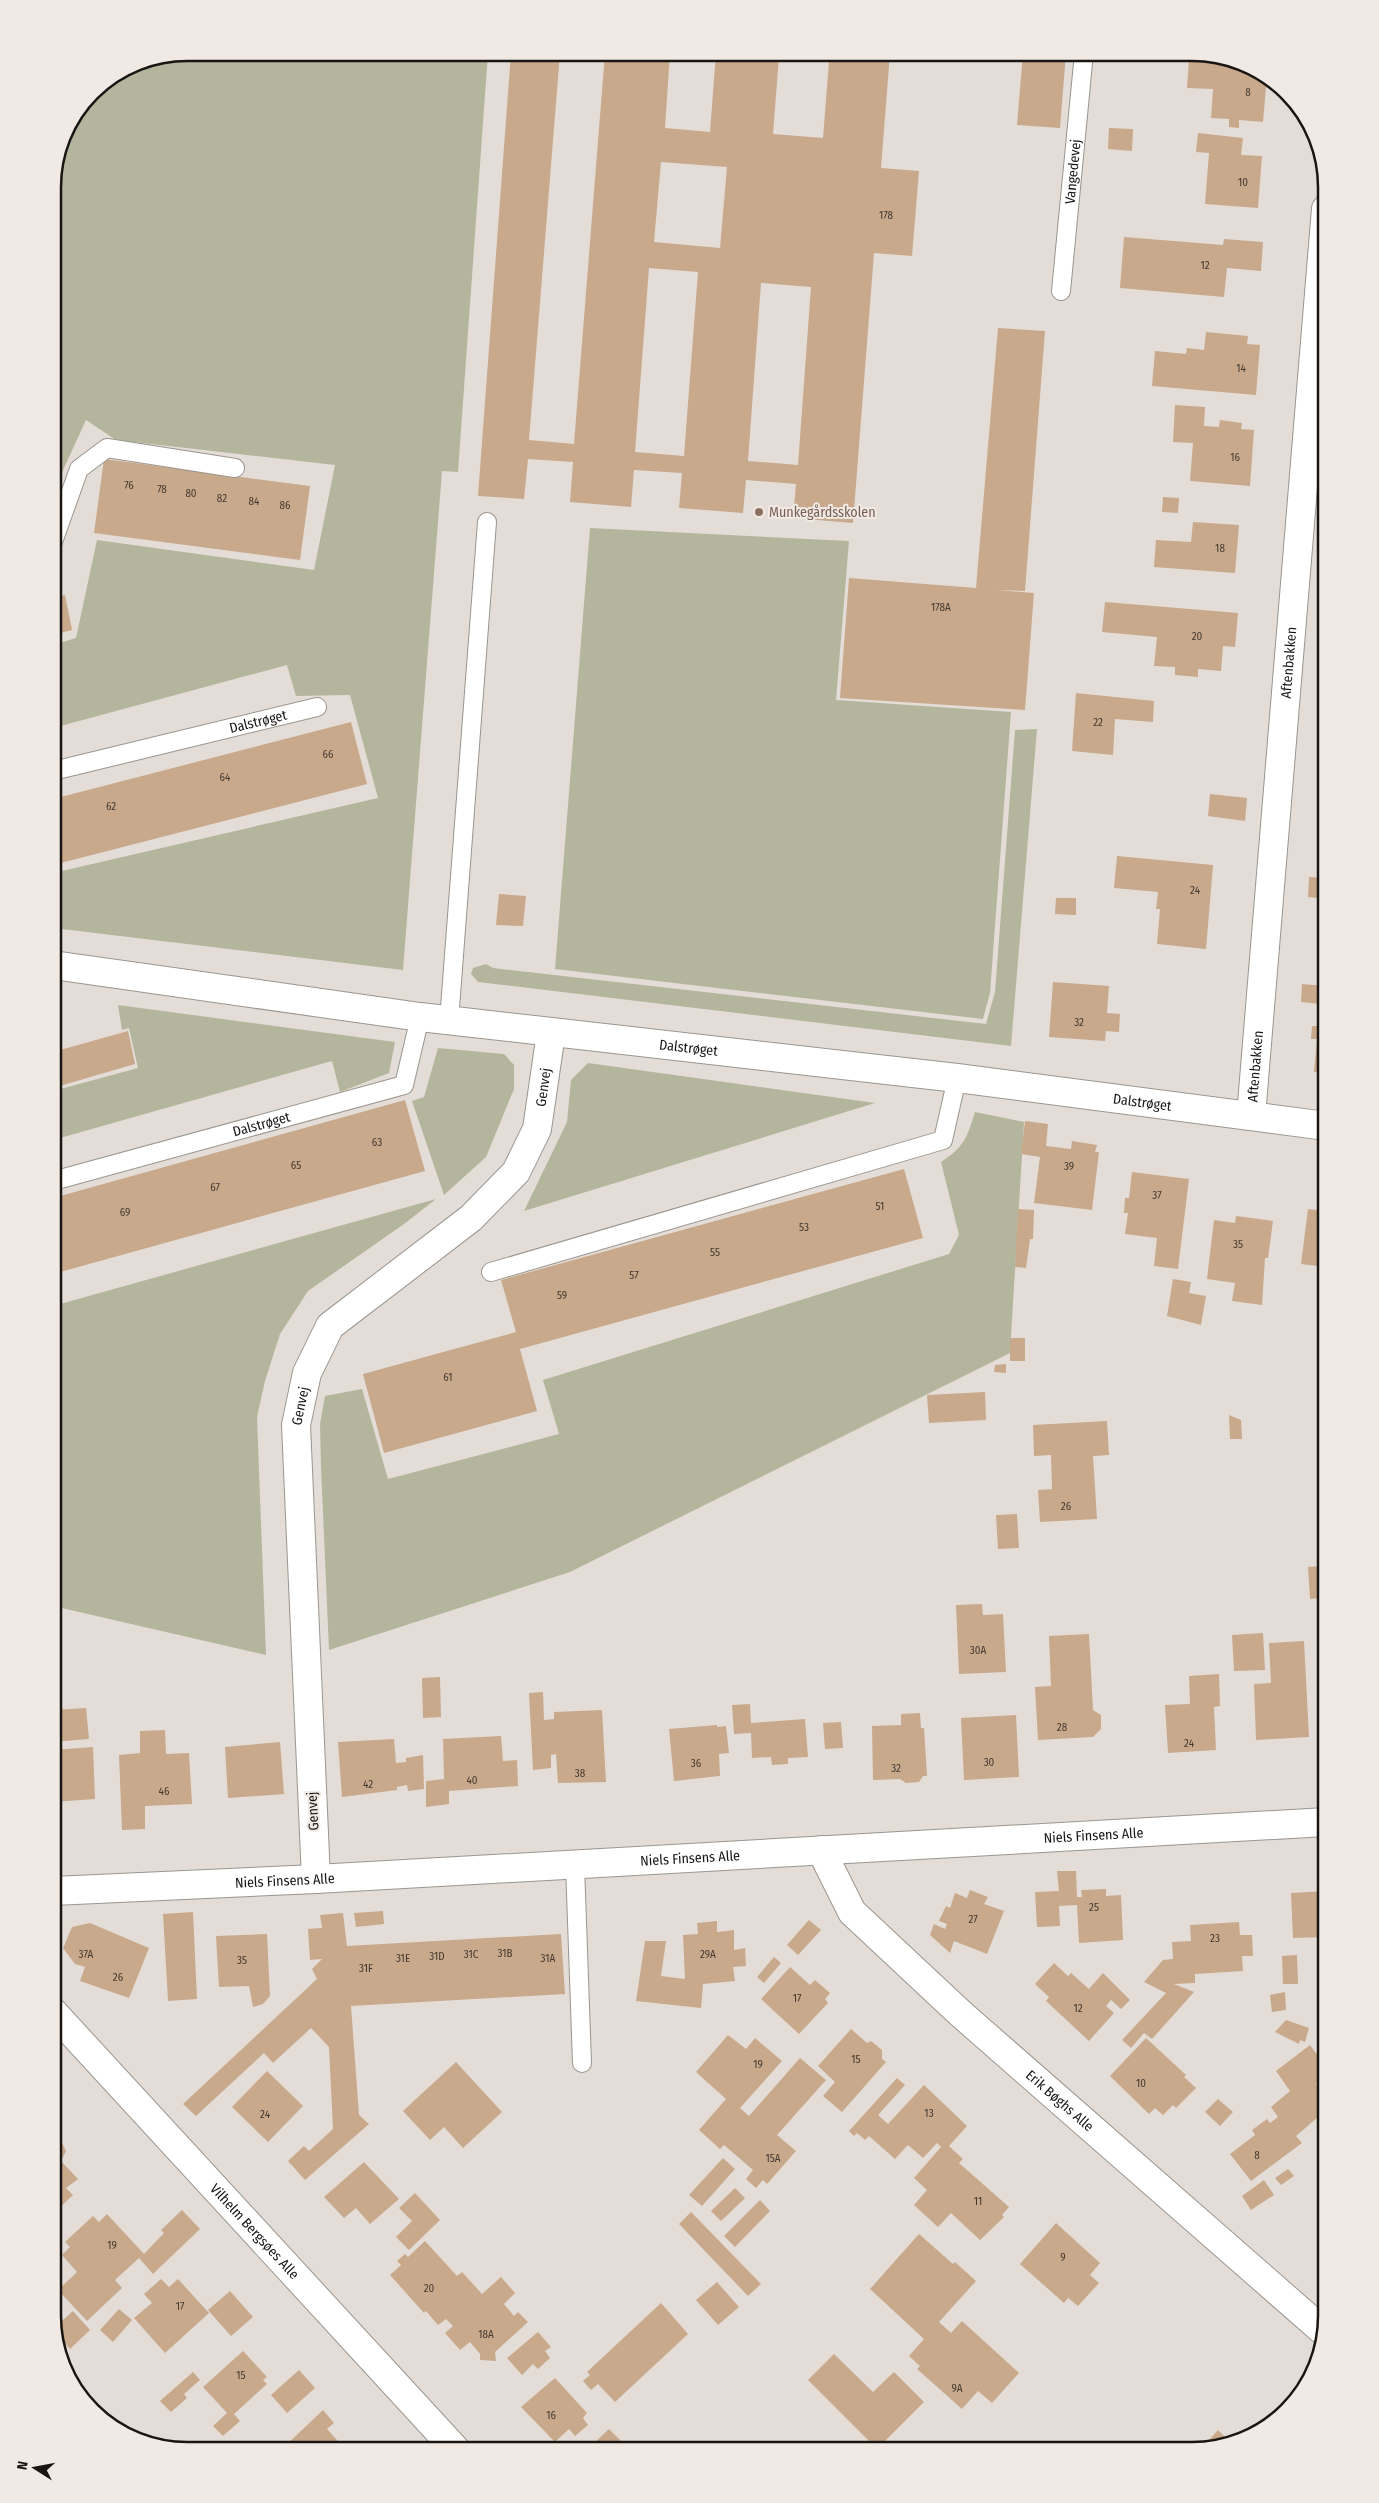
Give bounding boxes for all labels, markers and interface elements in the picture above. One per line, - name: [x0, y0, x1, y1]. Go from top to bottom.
- house number: 8: [1245, 86, 1251, 99]
- street label: Vangedevej: [1061, 138, 1084, 205]
- house number: 10: [1238, 176, 1248, 189]
- house number: 178: [879, 209, 894, 222]
- house number: 12: [1200, 259, 1210, 272]
- house number: 14: [1236, 362, 1246, 375]
- house number: 16: [1230, 451, 1240, 464]
- house number: 76: [124, 479, 134, 492]
- house number: 78: [157, 483, 167, 496]
- house number: 80: [185, 487, 197, 500]
- house number: 82: [217, 492, 227, 505]
- house number: 84: [249, 495, 260, 508]
- house number: 86: [280, 499, 291, 512]
- place label: Munkegårdsskolen: [769, 504, 876, 521]
- marker: Munkegårdsskolen: [753, 506, 765, 518]
- house number: 18: [1215, 542, 1225, 555]
- house number: 178A: [931, 601, 951, 614]
- street label: Aftenbakken: [1277, 626, 1300, 699]
- house number: 20: [1192, 630, 1203, 643]
- street label: Dalstrøget: [228, 706, 289, 736]
- house number: 22: [1093, 716, 1103, 729]
- house number: 66: [323, 748, 334, 761]
- house number: 64: [220, 771, 231, 784]
- house number: 62: [106, 800, 116, 813]
- house number: 24: [1190, 884, 1201, 897]
- house number: 32: [1074, 1016, 1084, 1029]
- street label: Aftenbakken: [1244, 1030, 1267, 1103]
- street label: Dalstrøget: [658, 1036, 719, 1059]
- street label: Genvej: [532, 1067, 554, 1108]
- street label: Dalstrøget: [1112, 1090, 1173, 1114]
- street label: Dalstrøget: [231, 1108, 292, 1140]
- house number: 63: [372, 1136, 382, 1149]
- house number: 65: [291, 1159, 301, 1172]
- house number: 39: [1064, 1160, 1074, 1173]
- house number: 67: [210, 1181, 220, 1194]
- house number: 37: [1152, 1189, 1162, 1202]
- house number: 51: [876, 1200, 884, 1213]
- house number: 69: [120, 1206, 130, 1219]
- house number: 53: [799, 1221, 809, 1234]
- house number: 35: [1233, 1238, 1243, 1251]
- house number: 55: [710, 1246, 720, 1259]
- house number: 57: [629, 1269, 639, 1282]
- house number: 59: [557, 1289, 567, 1302]
- house number: 61: [443, 1371, 453, 1384]
- street label: Genvej: [288, 1385, 312, 1427]
- house number: 26: [1061, 1500, 1072, 1513]
- house number: 30A: [970, 1644, 986, 1657]
- house number: 28: [1057, 1721, 1068, 1734]
- house number: 24: [1184, 1737, 1195, 1750]
- house number: 30: [984, 1756, 995, 1769]
- house number: 36: [691, 1757, 702, 1770]
- house number: 32: [891, 1762, 901, 1775]
- house number: 38: [575, 1767, 586, 1780]
- house number: 40: [466, 1774, 478, 1787]
- house number: 42: [363, 1778, 373, 1791]
- house number: 46: [159, 1785, 170, 1798]
- street label: Genvej: [303, 1791, 323, 1831]
- street label: Niels Finsens Alle: [1043, 1824, 1144, 1846]
- street label: Niels Finsens Alle: [640, 1847, 740, 1869]
- street label: Niels Finsens Alle: [235, 1869, 335, 1891]
- house number: 25: [1089, 1901, 1099, 1914]
- house number: 27: [968, 1913, 978, 1926]
- house number: 23: [1210, 1932, 1220, 1945]
- house number: 31B: [497, 1947, 513, 1960]
- house number: 37A: [79, 1948, 94, 1961]
- house number: 31C: [464, 1948, 479, 1961]
- house number: 29A: [700, 1948, 716, 1961]
- house number: 31D: [429, 1950, 445, 1963]
- house number: 31E: [396, 1952, 410, 1965]
- house number: 31A: [541, 1952, 556, 1965]
- house number: 35: [237, 1954, 247, 1967]
- house number: 31F: [359, 1962, 373, 1975]
- house number: 26: [113, 1971, 124, 1984]
- house number: 17: [793, 1992, 802, 2005]
- house number: 12: [1073, 2002, 1083, 2015]
- house number: 15: [851, 2053, 861, 2066]
- house number: 19: [753, 2058, 763, 2071]
- street label: Erik Bøghs Alle: [1022, 2066, 1097, 2135]
- house number: 10: [1136, 2077, 1146, 2090]
- house number: 13: [924, 2107, 934, 2120]
- house number: 24: [260, 2108, 271, 2121]
- house number: 8: [1254, 2149, 1260, 2162]
- house number: 15A: [765, 2152, 781, 2165]
- street label: Vilhelm Bergsøes Alle: [207, 2180, 303, 2283]
- house number: 11: [974, 2195, 982, 2208]
- house number: 19: [107, 2239, 117, 2252]
- house number: 9: [1060, 2251, 1066, 2264]
- house number: 20: [424, 2282, 435, 2295]
- house number: 17: [176, 2300, 185, 2313]
- house number: 18A: [478, 2328, 494, 2341]
- house number: 15: [236, 2369, 246, 2382]
- house number: 9A: [951, 2382, 963, 2395]
- house number: 16: [546, 2409, 556, 2422]
- north arrow: [10, 2443, 60, 2493]
- text: N: [14, 2460, 32, 2471]

